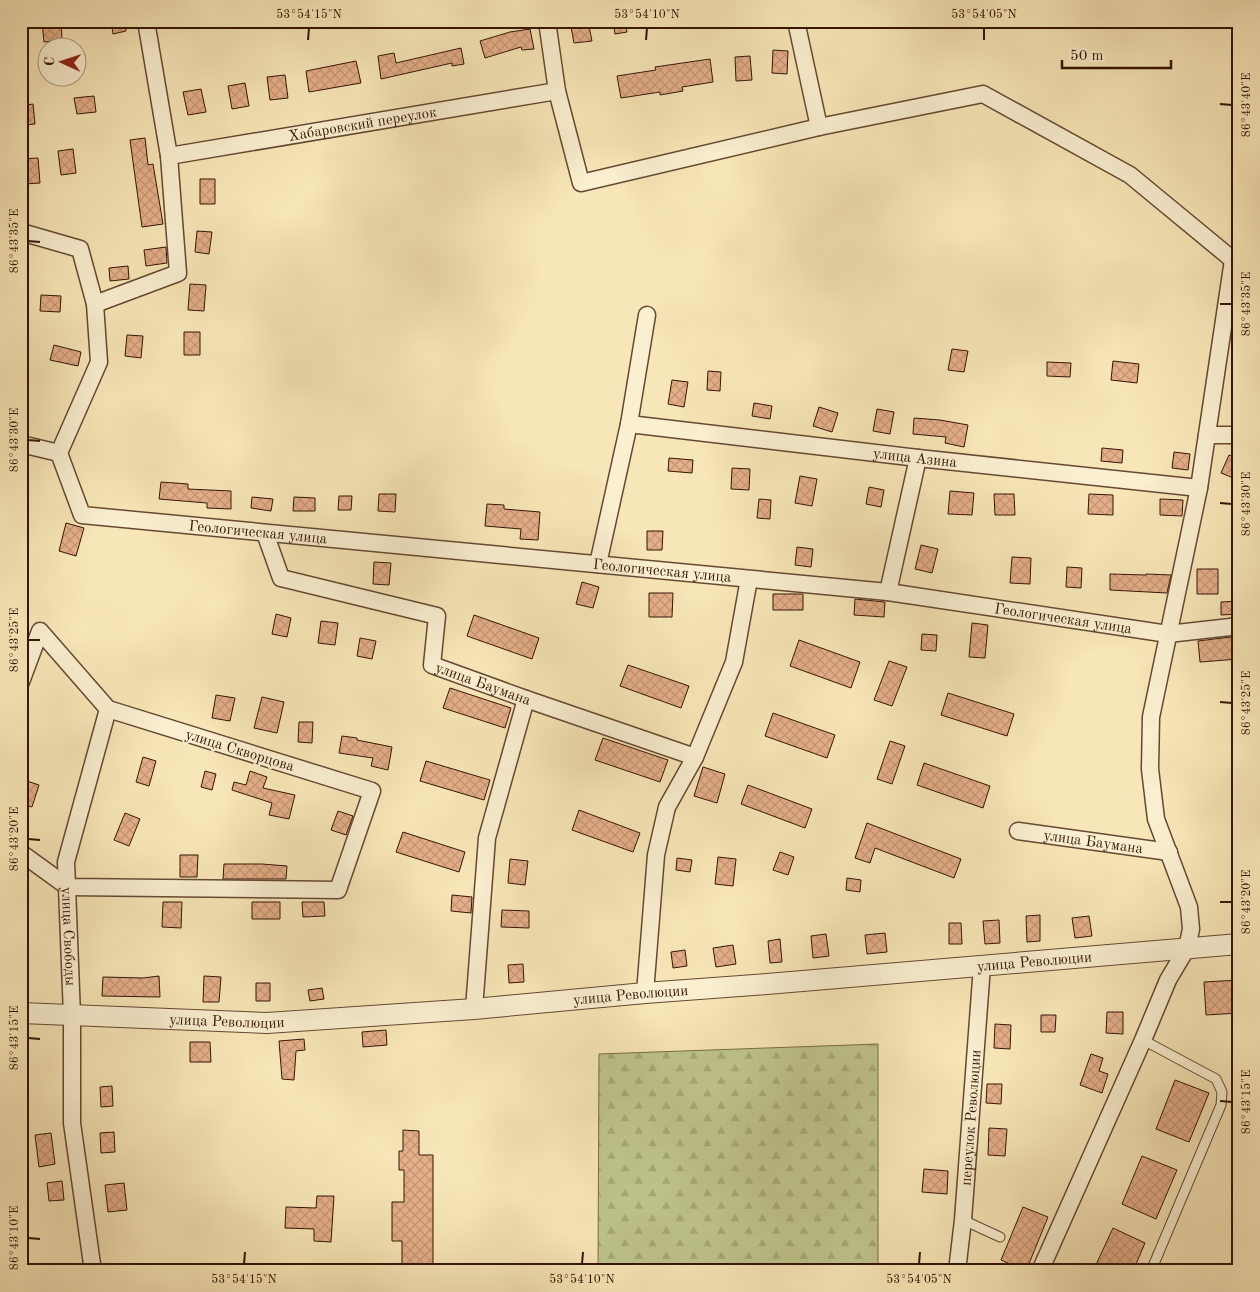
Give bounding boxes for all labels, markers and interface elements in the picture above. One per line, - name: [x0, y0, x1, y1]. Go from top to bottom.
- text: 53°54'15"N: [276, 8, 342, 21]
- text: 53°54'10"N: [614, 8, 680, 21]
- text: 53°54'05"N: [951, 8, 1017, 21]
- north arrow: [38, 38, 88, 88]
- scale bar: [1062, 38, 1171, 70]
- text: 50 m: [1070, 49, 1104, 64]
- text: С: [43, 56, 57, 66]
- text: 86°43'40"E: [1241, 73, 1253, 137]
- street label: Хабаровский переулок: [287, 105, 438, 145]
- text: 86°43'35"E: [8, 209, 21, 273]
- text: 86°43'35"E: [1240, 272, 1253, 336]
- text: 86°43'30"E: [9, 408, 21, 472]
- street label: улица Азина: [872, 447, 958, 471]
- text: 86°43'30"E: [1241, 472, 1253, 536]
- street label: Геологическая улица: [188, 519, 328, 547]
- street label: Геологическая улица: [592, 558, 733, 586]
- street label: Геологическая улица: [993, 602, 1133, 638]
- text: 86°43'25"E: [8, 608, 21, 672]
- street label: улица Баумана: [433, 661, 533, 709]
- text: 86°43'25"E: [1240, 671, 1253, 735]
- street label: улица Скворцова: [183, 728, 296, 775]
- text: 86°43'20"E: [9, 807, 21, 871]
- street label: улица Баумана: [1042, 829, 1144, 857]
- text: 86°43'20"E: [1241, 870, 1253, 934]
- street label: улица Свободы: [58, 887, 77, 986]
- street label: улица Революции: [976, 950, 1093, 975]
- street label: улица Революции: [573, 984, 689, 1009]
- text: 86°43'15"E: [8, 1006, 21, 1070]
- street label: улица Революции: [169, 1013, 285, 1032]
- street label: переулок Революции: [960, 1049, 985, 1186]
- text: 86°43'15"E: [1240, 1070, 1253, 1134]
- text: 86°43'10"E: [9, 1206, 21, 1270]
- text: 53°54'15"N: [211, 1273, 277, 1286]
- text: 53°54'10"N: [549, 1273, 615, 1286]
- text: 53°54'05"N: [886, 1273, 952, 1286]

